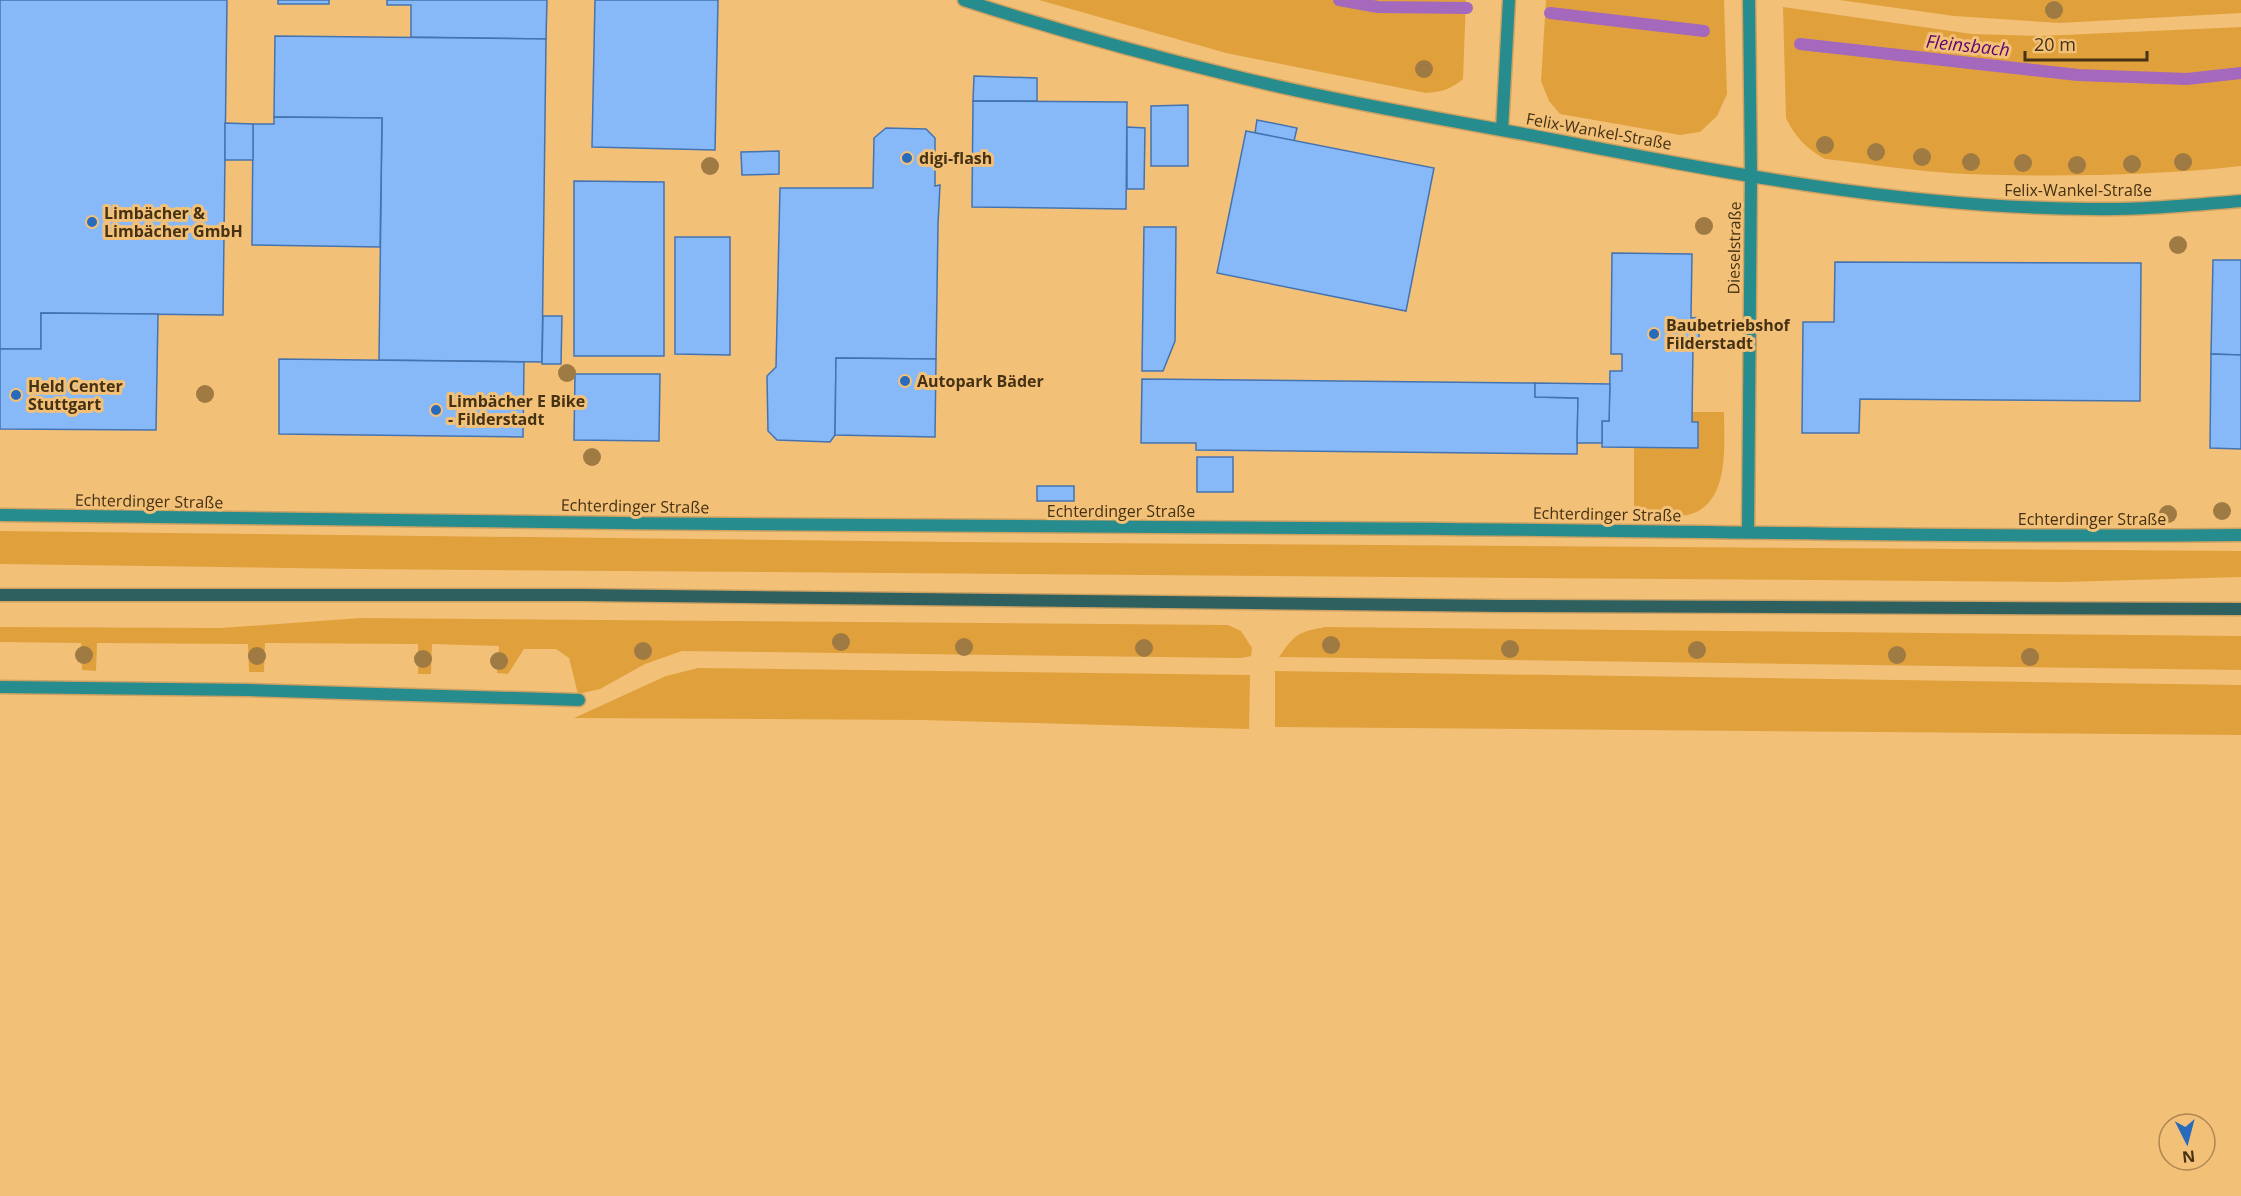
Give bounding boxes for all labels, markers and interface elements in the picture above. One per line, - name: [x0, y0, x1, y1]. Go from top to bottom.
- scale bar: [2025, 24, 2146, 62]
- water label: Fleinsbach: [1925, 29, 2011, 61]
- text: 20 m: [2034, 32, 2076, 56]
- street label: Felix-Wankel-Straße: [1524, 107, 1674, 155]
- place label: digi-flash: [919, 147, 992, 169]
- marker: digi-flash: [900, 151, 914, 165]
- street label: Felix-Wankel-Straße: [2004, 179, 2152, 201]
- street label: Dieselstraße: [1722, 201, 1746, 295]
- place label: Limbächer & Limbächer GmbH: [104, 202, 243, 242]
- marker: Limbächer & Limbächer GmbH: [85, 215, 99, 229]
- place label: Baubetriebshof Filderstadt: [1666, 314, 1791, 354]
- marker: Baubetriebshof Filderstadt: [1647, 327, 1661, 341]
- place label: Autopark Bäder: [917, 370, 1044, 392]
- marker: Autopark Bäder: [898, 374, 912, 388]
- place label: Held Center Stuttgart: [28, 375, 123, 415]
- marker: Held Center Stuttgart: [9, 388, 23, 402]
- place label: Limbächer E Bike - Filderstadt: [448, 390, 585, 430]
- marker: Limbächer E Bike - Filderstadt: [429, 403, 443, 417]
- street label: Echterdinger Straße: [75, 489, 223, 513]
- street label: Echterdinger Straße: [561, 494, 709, 518]
- street label: Echterdinger Straße: [1047, 500, 1195, 522]
- street label: Echterdinger Straße: [1533, 502, 1681, 526]
- street label: Echterdinger Straße: [2018, 508, 2166, 530]
- north arrow: [2157, 1112, 2217, 1172]
- text: N: [2181, 1145, 2196, 1169]

